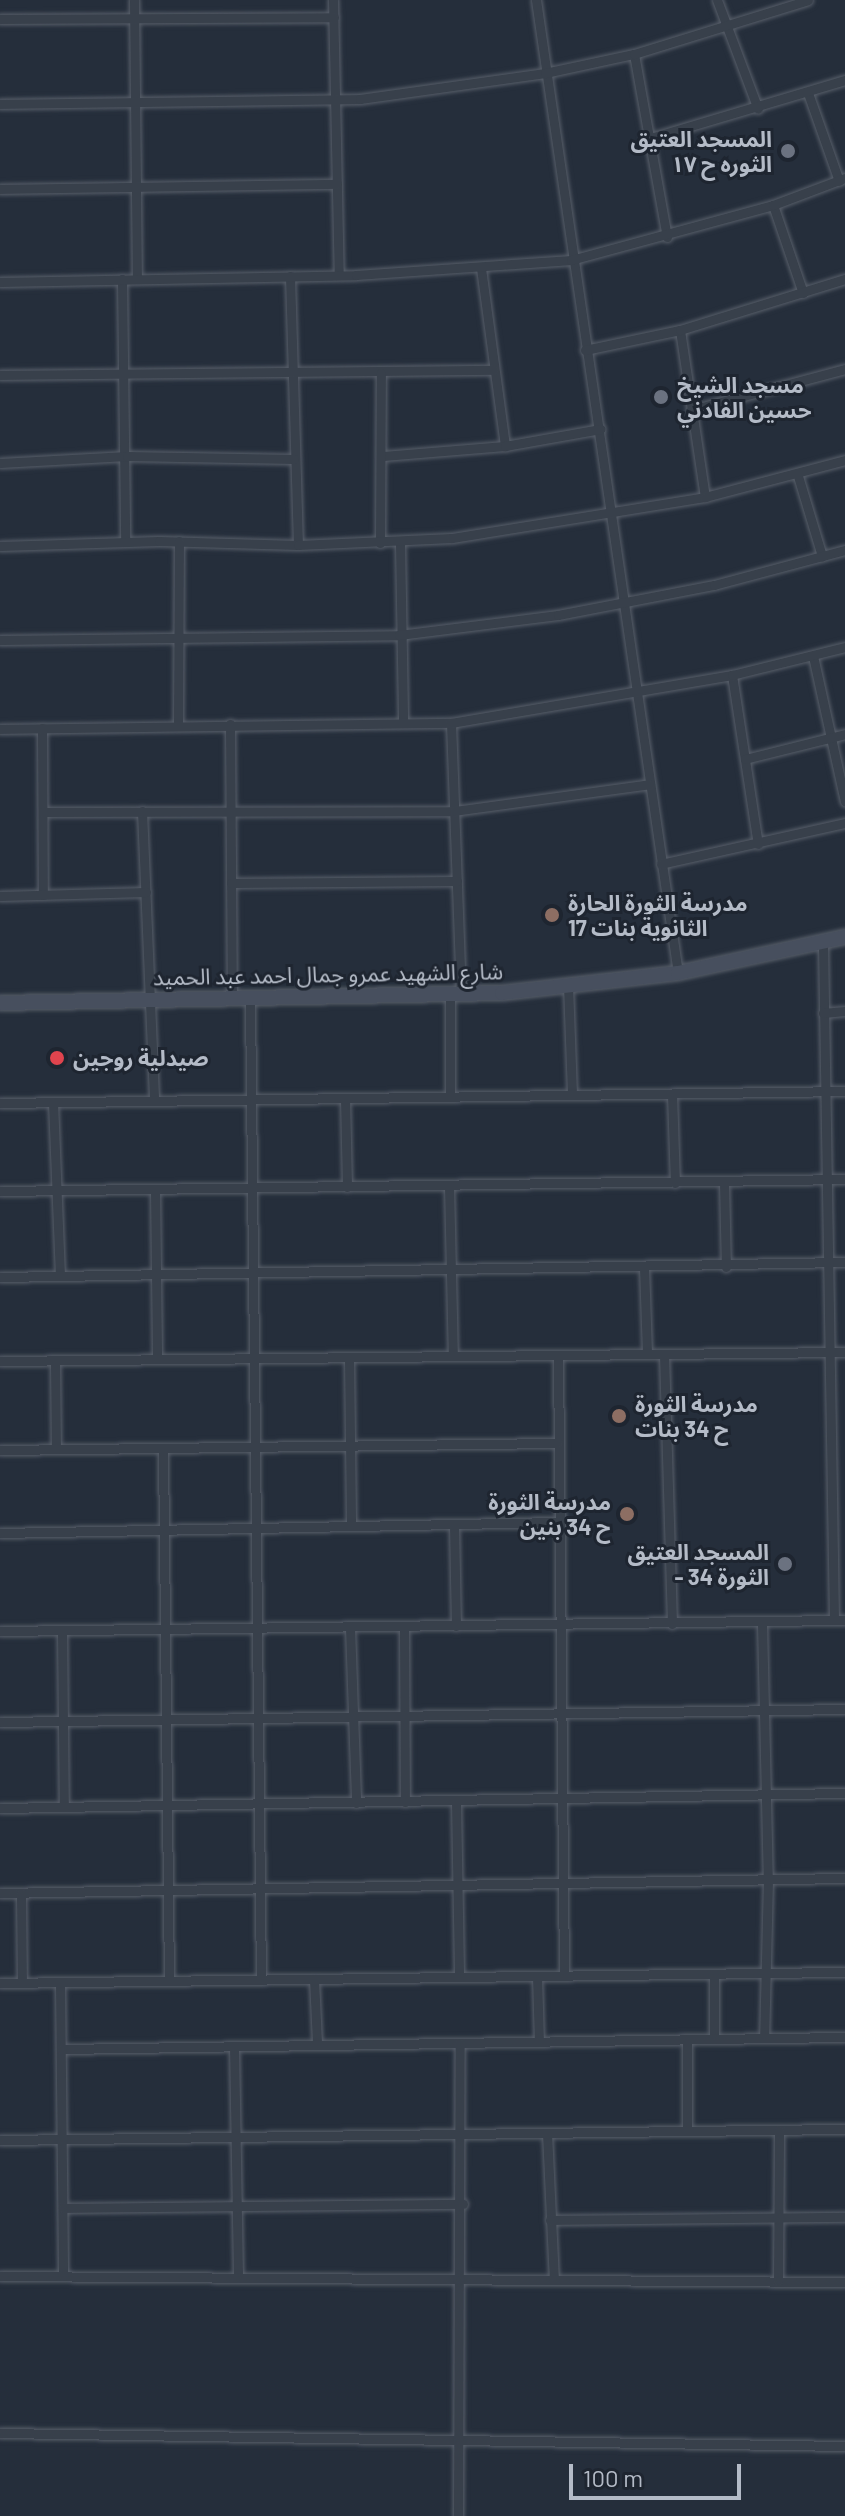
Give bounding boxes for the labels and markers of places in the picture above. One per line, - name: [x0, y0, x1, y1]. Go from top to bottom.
- place label: المسجد العتيق الثوره ح ١٧: [630, 125, 772, 176]
- marker: المسجد العتيق الثوره ح ١٧: [779, 142, 797, 160]
- place label: مسجد الشيخ حسين الفادني: [677, 371, 811, 422]
- marker: مسجد الشيخ حسين الفادني: [652, 388, 670, 406]
- place label: مدرسة الثورة الحارة 17 الثانوية بنات: [568, 889, 748, 940]
- marker: مدرسة الثورة الحارة 17 الثانوية بنات: [543, 906, 561, 924]
- place label: صيدلية روجين: [73, 1045, 209, 1071]
- marker: صيدلية روجين: [48, 1049, 66, 1067]
- place label: مدرسة الثورة ح 34 بنات: [635, 1390, 758, 1442]
- marker: مدرسة الثورة ح 34 بنات: [610, 1407, 628, 1425]
- place label: مدرسة الثورة ح 34 بنين: [488, 1488, 611, 1540]
- marker: مدرسة الثورة ح 34 بنين: [618, 1505, 636, 1523]
- place label: المسجد العتيق - الثورة 34: [627, 1538, 769, 1590]
- marker: المسجد العتيق - الثورة 34: [776, 1555, 794, 1573]

